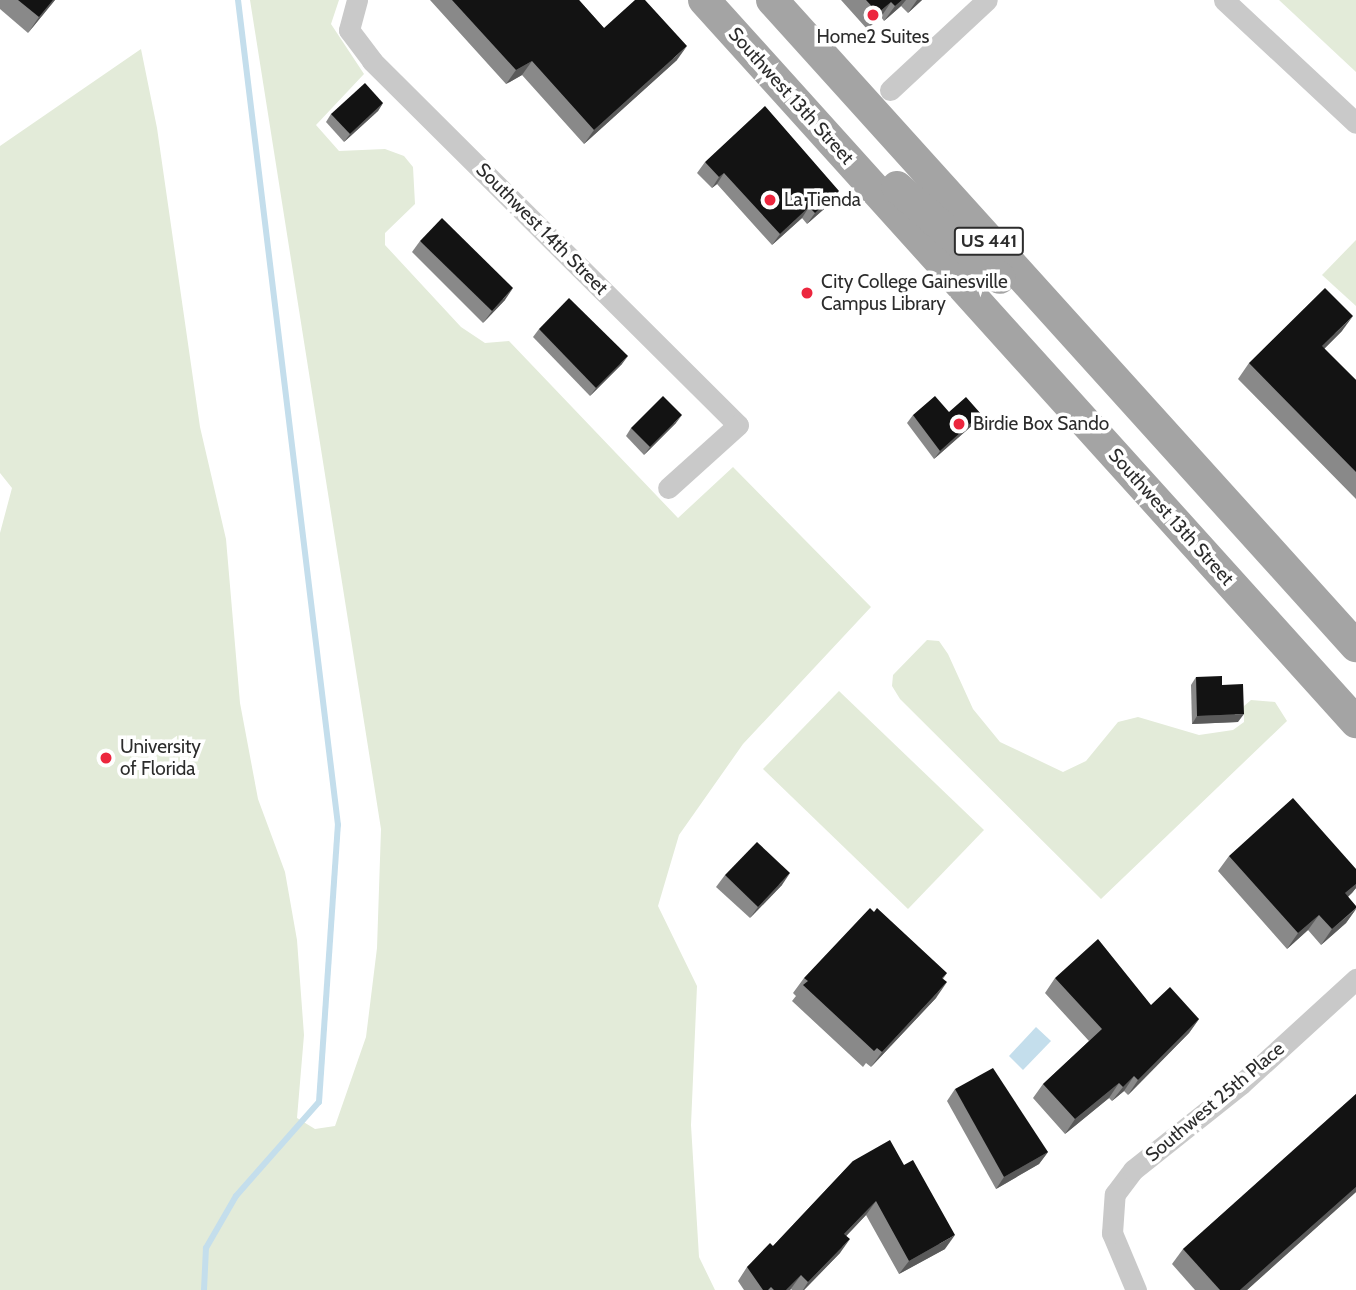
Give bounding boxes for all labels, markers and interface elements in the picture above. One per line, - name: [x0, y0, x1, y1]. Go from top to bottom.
- marker: Home2 Suites: [865, 7, 881, 23]
- street label: Southwest 13th Street: [724, 23, 858, 169]
- place label: Home2 Suites: [817, 26, 929, 48]
- street label: Southwest 14th Street: [471, 158, 613, 300]
- place label: La Tienda: [784, 189, 861, 211]
- marker: La Tienda: [762, 192, 778, 208]
- road number: US 441: [952, 227, 1026, 256]
- place label: City College Gainesville Campus Library: [821, 271, 1008, 315]
- marker: City College Gainesville Campus Library: [799, 285, 815, 301]
- place label: Birdie Box Sando: [973, 413, 1109, 435]
- marker: Birdie Box Sando: [951, 416, 967, 432]
- street label: Southwest 13th Street: [1104, 444, 1238, 590]
- place label: University of Florida: [120, 736, 201, 780]
- marker: University of Florida: [98, 750, 114, 766]
- street label: Southwest 25th Place: [1141, 1037, 1289, 1167]

